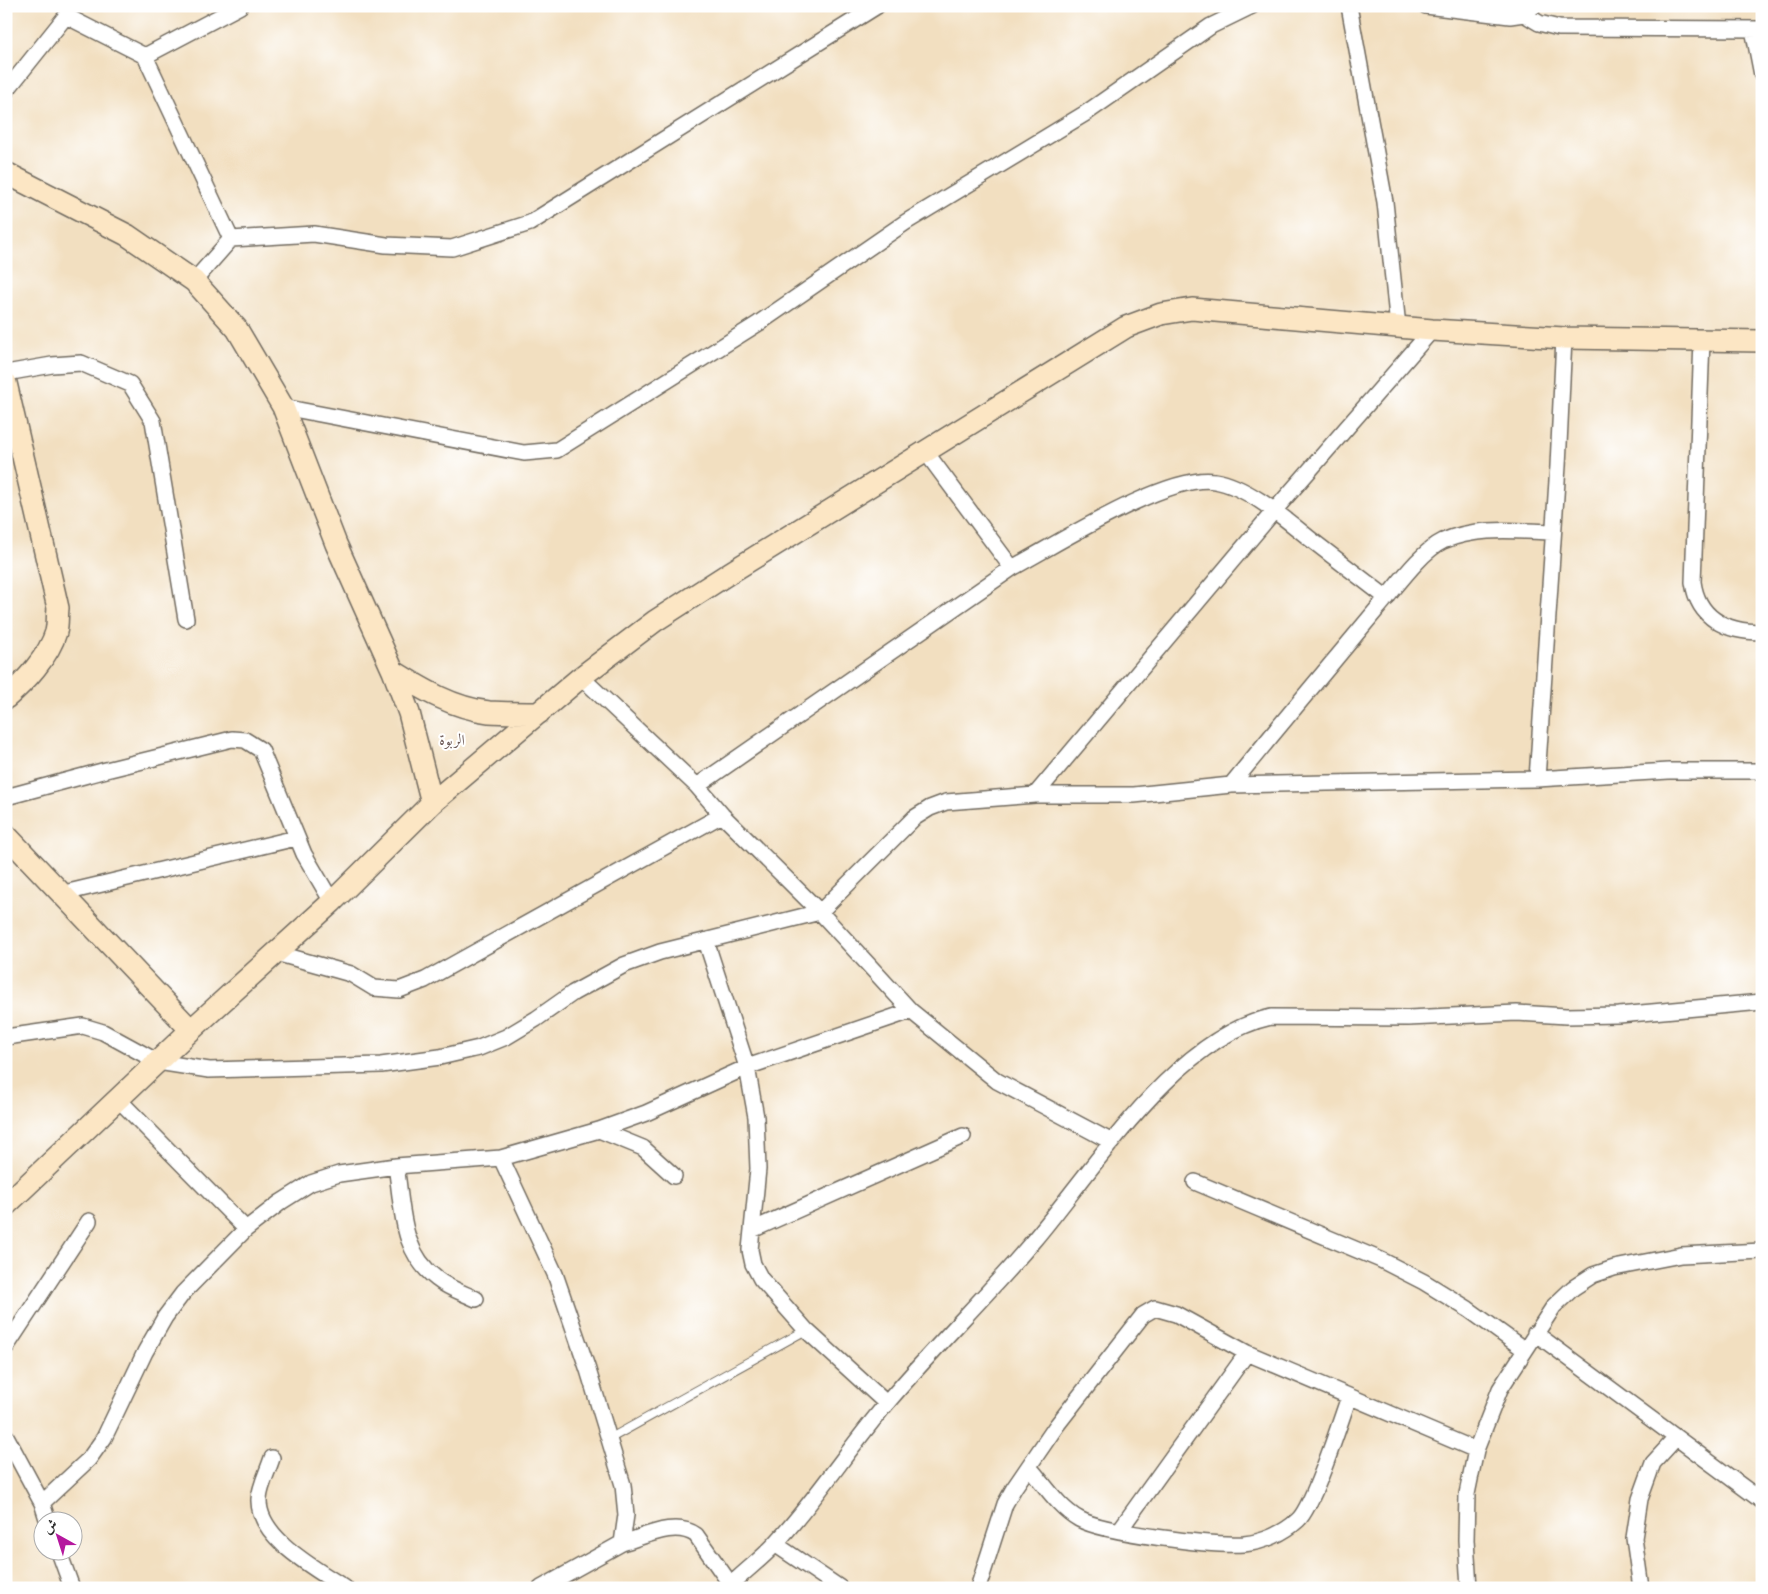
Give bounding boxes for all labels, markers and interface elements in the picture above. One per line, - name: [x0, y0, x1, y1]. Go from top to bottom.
- district label: الربوة: [439, 730, 465, 749]
- north arrow: [32, 1512, 82, 1562]
- text: ش: [39, 1514, 61, 1537]

